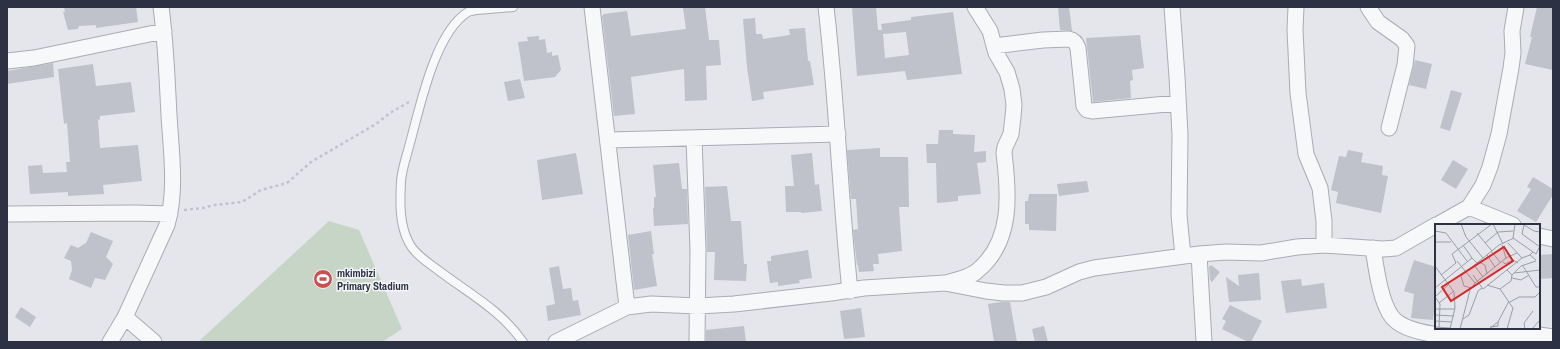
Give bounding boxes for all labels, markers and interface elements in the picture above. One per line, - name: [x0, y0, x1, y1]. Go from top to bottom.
- inset map: [1435, 224, 1540, 329]
- place label: mkimbizi Primary Stadium: [337, 266, 409, 293]
- sports icon: mkimbizi Primary Stadium: [312, 268, 334, 290]

